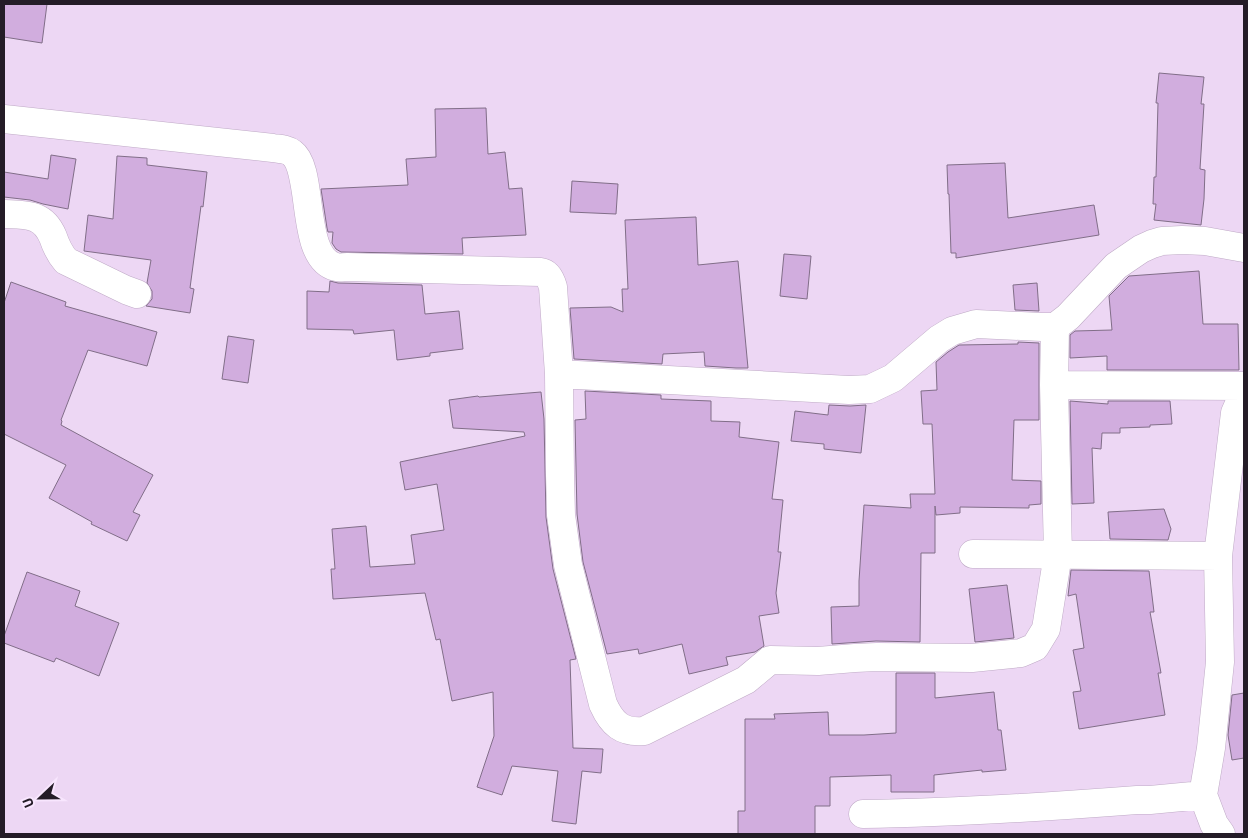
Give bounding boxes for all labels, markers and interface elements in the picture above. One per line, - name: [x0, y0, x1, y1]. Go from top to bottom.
- north arrow: [15, 773, 65, 823]
- text: U: [16, 795, 39, 811]

